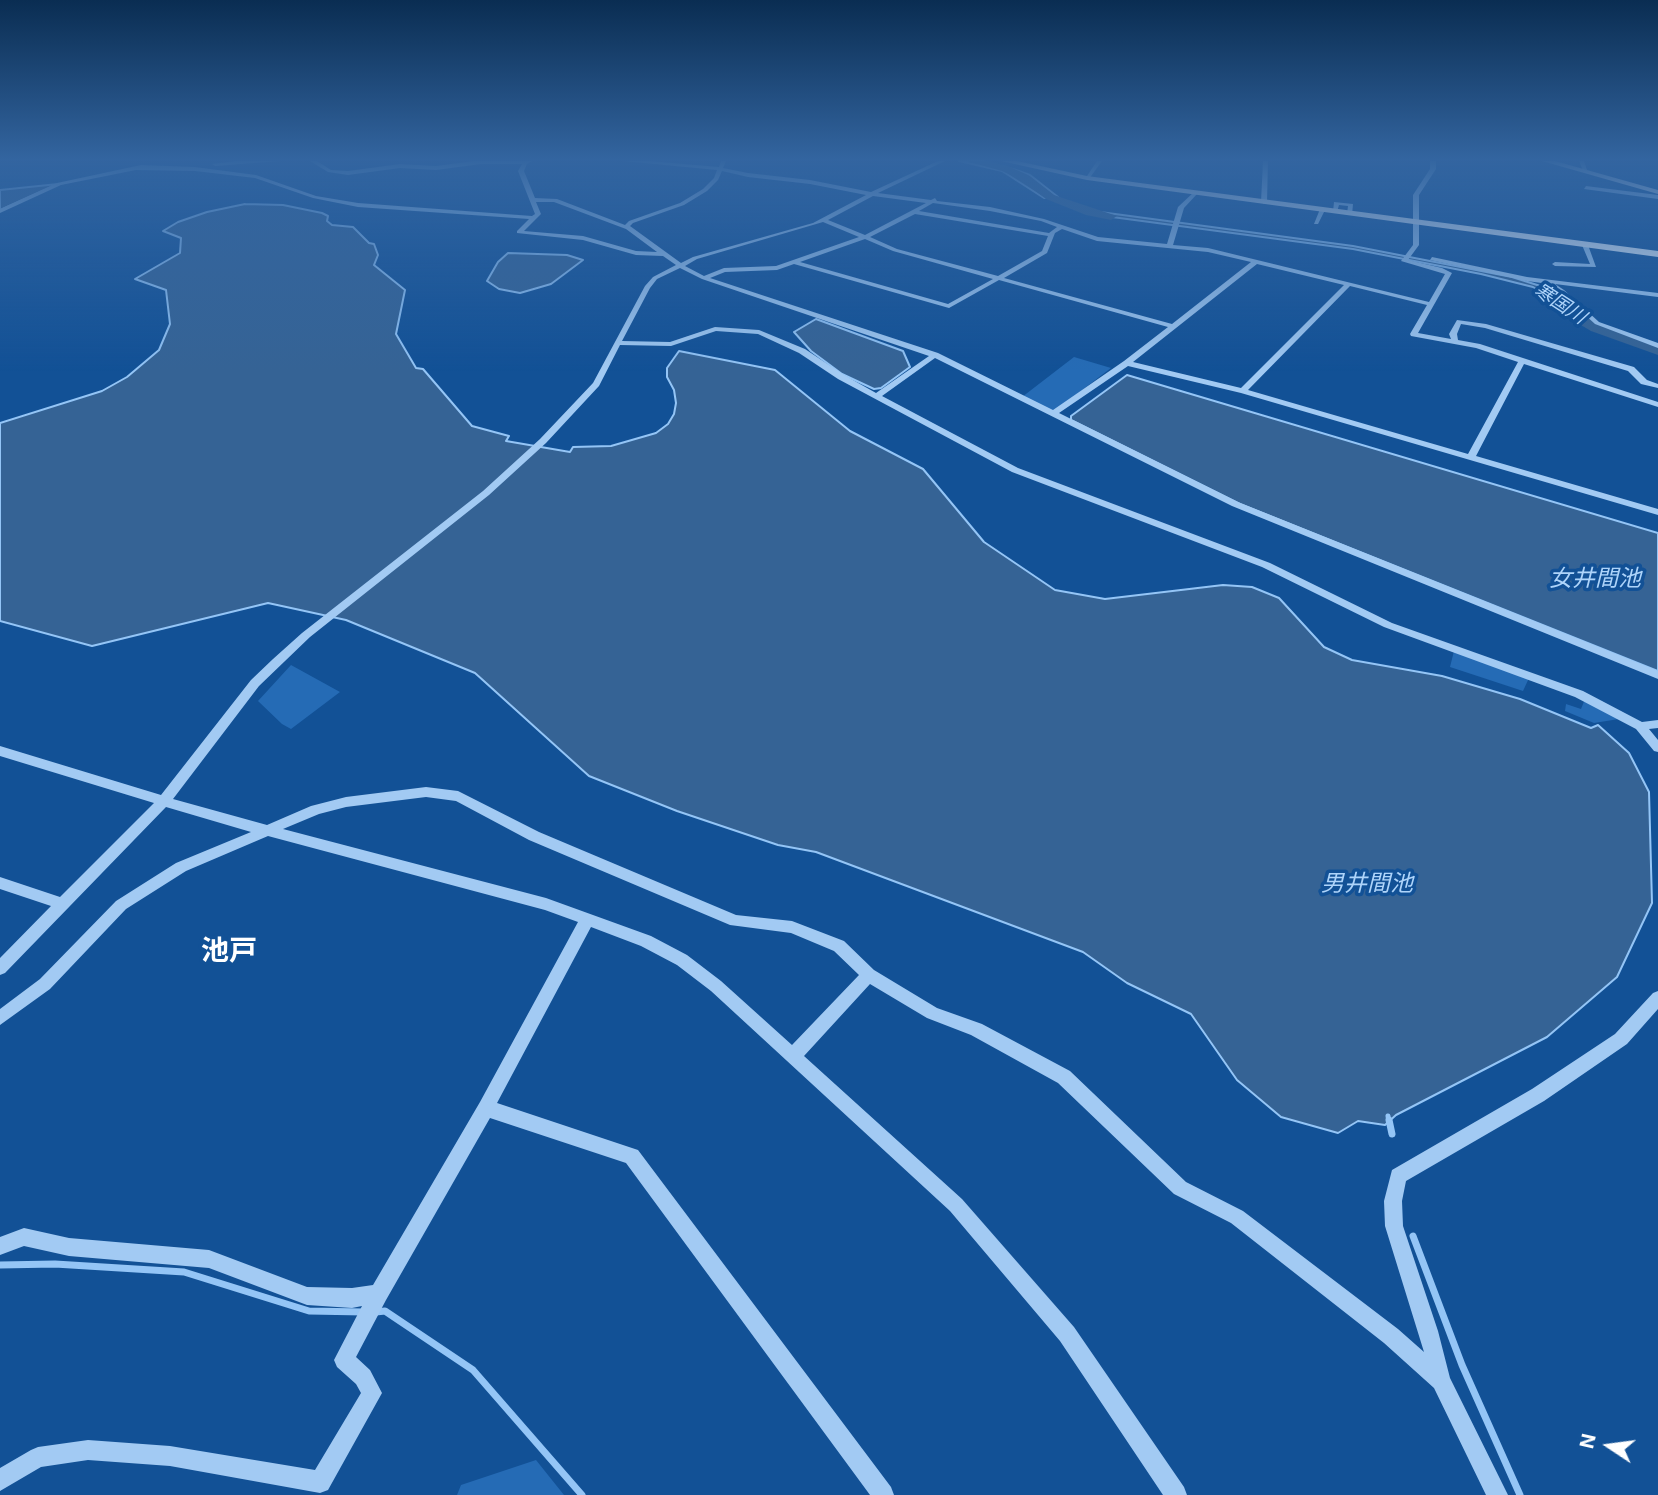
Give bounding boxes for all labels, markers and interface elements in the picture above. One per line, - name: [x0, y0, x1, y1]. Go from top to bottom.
- water label: 寒国川: [1530, 279, 1590, 329]
- water label: 女井間池: [1549, 565, 1641, 593]
- water label: 男井間池: [1321, 870, 1413, 898]
- district label: 池戸: [201, 935, 257, 969]
- north arrow: [1574, 1411, 1644, 1481]
- text: N: [1575, 1432, 1601, 1451]

